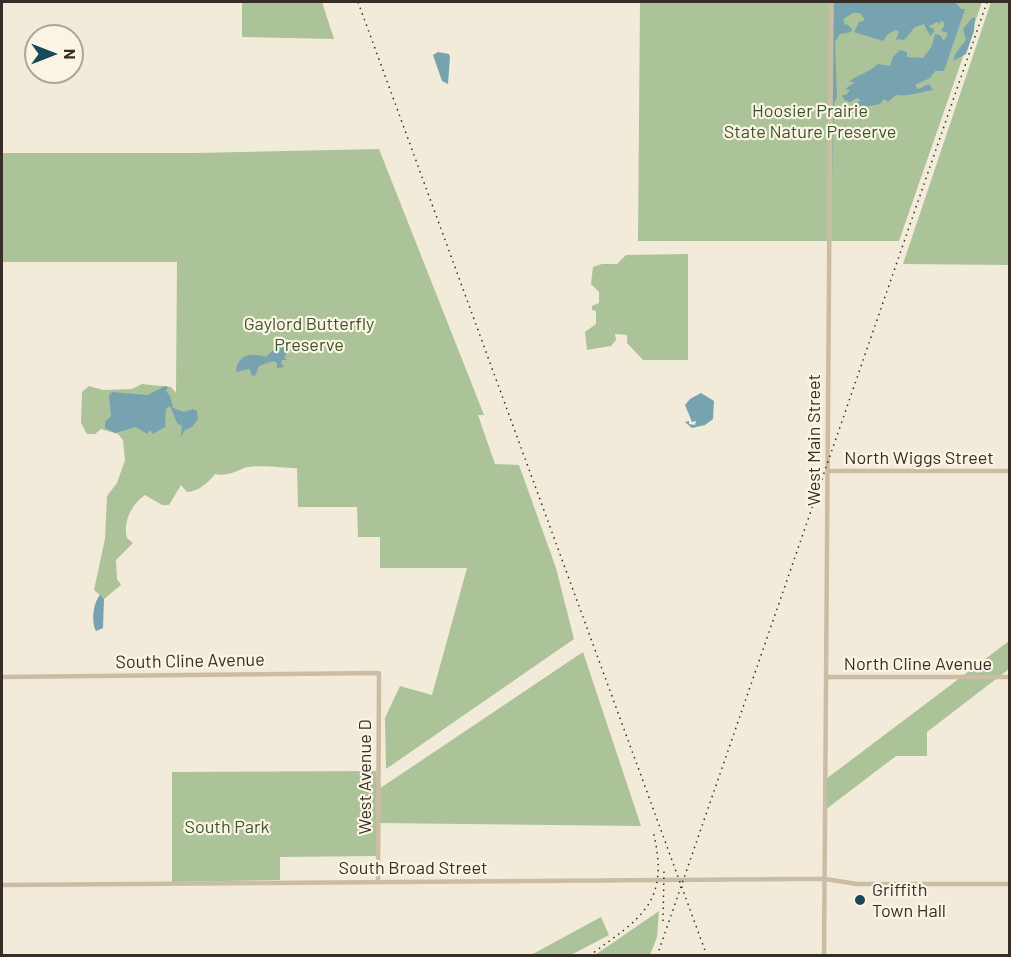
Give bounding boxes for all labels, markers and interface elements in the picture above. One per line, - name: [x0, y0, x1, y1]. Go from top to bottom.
- north arrow: [24, 24, 84, 84]
- text: N: [61, 49, 80, 59]
- park label: Hoosier Prairie State Nature Preserve: [724, 100, 896, 142]
- park label: Gaylord Butterfly Preserve: [244, 313, 374, 356]
- street label: West Main Street: [803, 374, 825, 506]
- street label: North Wiggs Street: [844, 447, 994, 469]
- street label: South Cline Avenue: [115, 649, 265, 673]
- street label: North Cline Avenue: [844, 653, 992, 675]
- street label: West Avenue D: [354, 719, 376, 835]
- park label: South Park: [184, 816, 270, 838]
- street label: South Broad Street: [338, 857, 488, 879]
- place label: Griffith Town Hall: [872, 879, 946, 922]
- marker: Griffith Town Hall: [853, 893, 867, 907]

